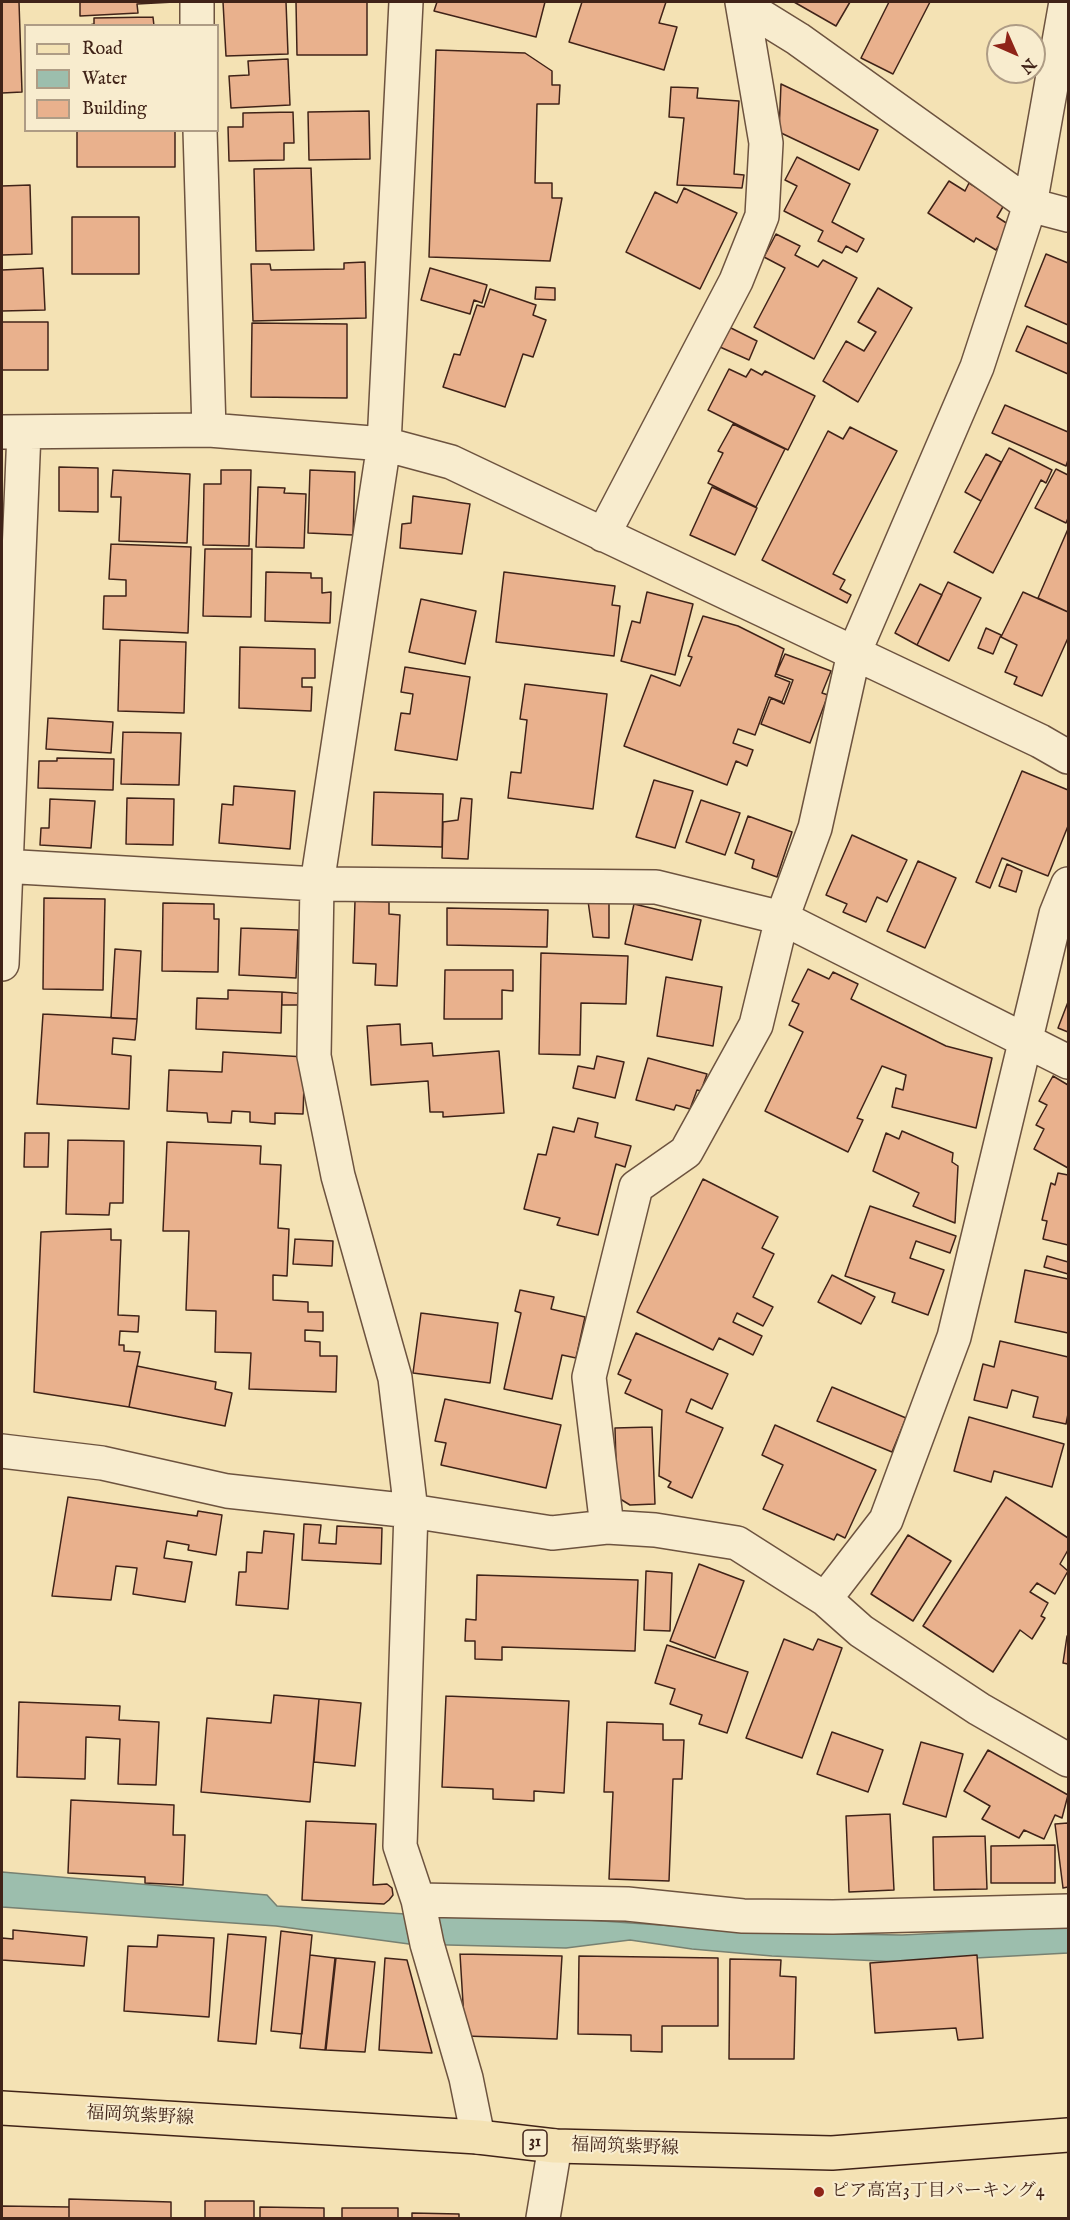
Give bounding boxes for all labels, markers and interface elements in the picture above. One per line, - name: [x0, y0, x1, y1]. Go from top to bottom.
- legend: [24, 24, 219, 132]
- north arrow: [986, 24, 1046, 84]
- text: Road: [82, 38, 123, 61]
- text: N: [1015, 53, 1039, 77]
- text: Water: [82, 68, 127, 91]
- text: Building: [82, 98, 147, 121]
- street label: 福岡筑紫野線: [86, 2103, 194, 2131]
- road number: 31: [523, 2130, 547, 2156]
- street label: 福岡筑紫野線: [571, 2135, 679, 2161]
- place label: ピア高宮3丁目パーキング4: [831, 2181, 1045, 2203]
- marker: ピア高宮3丁目パーキング4: [812, 2185, 826, 2199]

